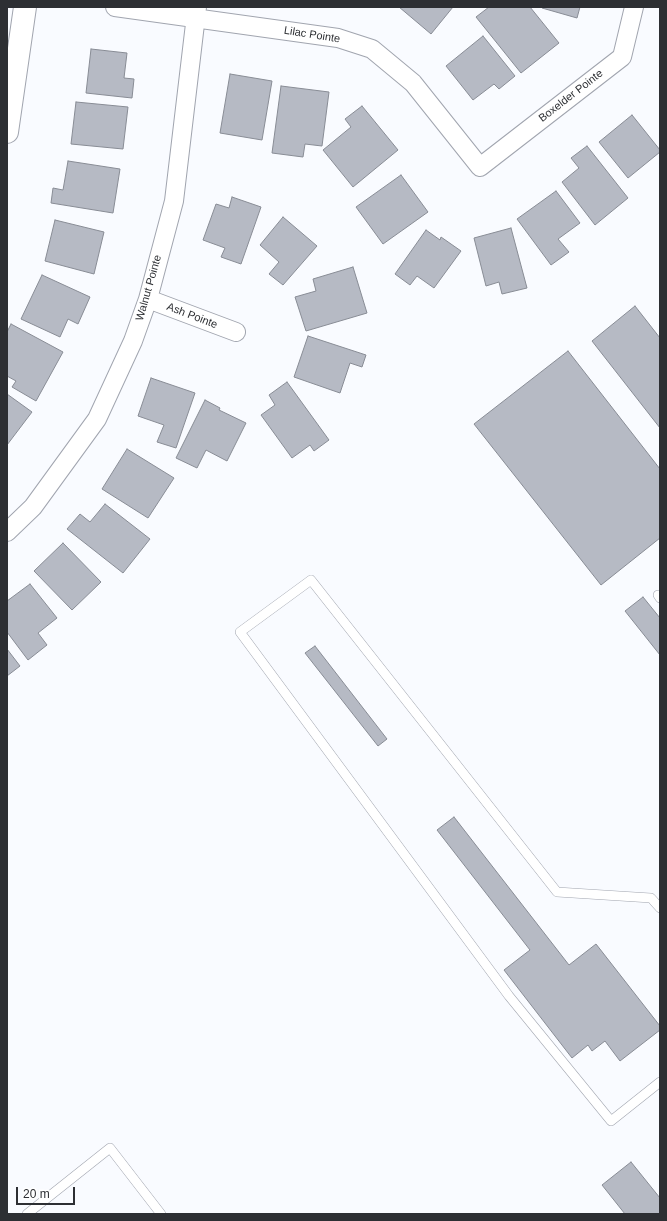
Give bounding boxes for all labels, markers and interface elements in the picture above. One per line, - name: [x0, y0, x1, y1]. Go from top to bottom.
- street label: Lilac Pointe: [283, 24, 341, 46]
- street label: Boxelder Pointe: [536, 67, 606, 125]
- street label: Walnut Pointe: [133, 253, 165, 323]
- street label: Ash Pointe: [165, 300, 219, 332]
- scale bar: [18, 1179, 77, 1205]
- text: 20 m: [23, 1187, 50, 1201]

